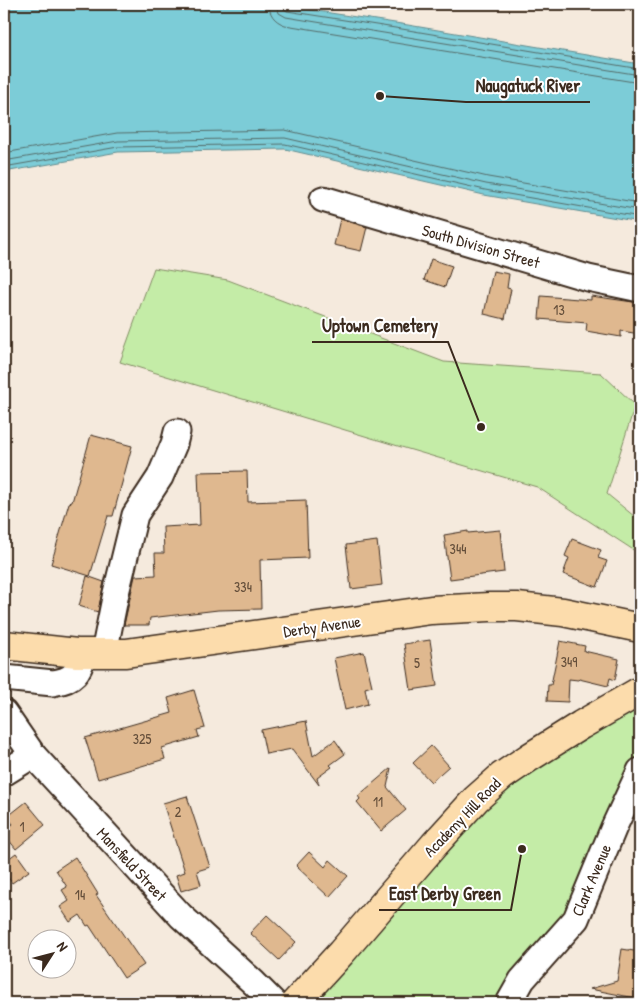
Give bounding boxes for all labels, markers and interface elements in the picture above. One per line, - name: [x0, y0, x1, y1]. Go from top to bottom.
- callout: Naugatuck River: [466, 69, 590, 102]
- text: Naugatuck River: [476, 73, 580, 99]
- street label: South Division Street: [420, 219, 543, 273]
- house number: 13: [553, 300, 565, 319]
- callout: Uptown Cemetery: [312, 309, 448, 342]
- text: Uptown Cemetery: [322, 313, 438, 339]
- house number: 344: [450, 539, 466, 558]
- house number: 334: [234, 577, 252, 596]
- street label: Derby Avenue: [282, 610, 363, 642]
- house number: 349: [561, 652, 577, 671]
- house number: 5: [414, 653, 420, 672]
- house number: 325: [133, 729, 151, 748]
- street label: Academy Hill Road: [419, 773, 505, 861]
- house number: 11: [373, 792, 383, 811]
- house number: 2: [175, 802, 182, 821]
- house number: 1: [19, 817, 25, 836]
- street label: Mansfield Street: [92, 822, 172, 906]
- street label: Clark Avenue: [566, 840, 616, 919]
- callout: East Derby Green: [379, 877, 511, 910]
- text: East Derby Green: [389, 881, 501, 907]
- house number: 14: [75, 885, 85, 904]
- north arrow: [28, 930, 78, 980]
- text: N: [53, 937, 73, 955]

